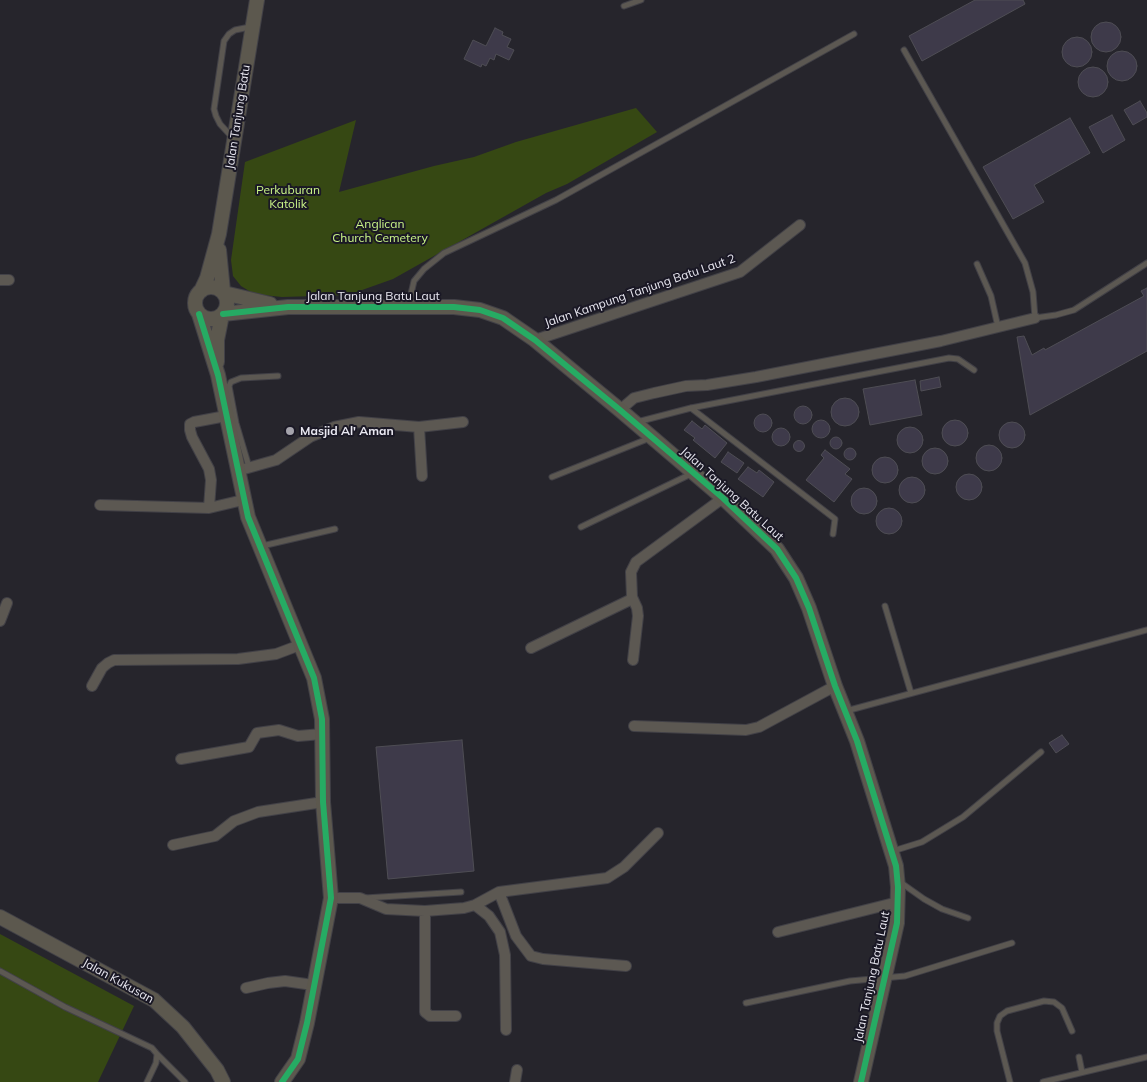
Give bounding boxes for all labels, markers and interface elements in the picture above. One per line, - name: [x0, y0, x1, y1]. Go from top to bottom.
- street label: Jalan Tanjung Batu: [223, 64, 253, 170]
- park label: Perkuburan Katolik: [256, 183, 320, 211]
- park label: Anglican Church Cemetery: [332, 217, 428, 245]
- street label: Jalan Kampung Tanjung Batu Laut 2: [543, 252, 737, 330]
- street label: Jalan Tanjung Batu Laut: [306, 289, 440, 303]
- place label: Masjid Al' Aman: [300, 424, 394, 438]
- marker: Masjid Al' Aman: [284, 425, 296, 437]
- street label: Jalan Tanjung Batu Laut: [678, 444, 786, 544]
- street label: Jalan Tanjung Batu Laut: [851, 910, 893, 1044]
- street label: Jalan Kukusan: [80, 956, 156, 1006]

